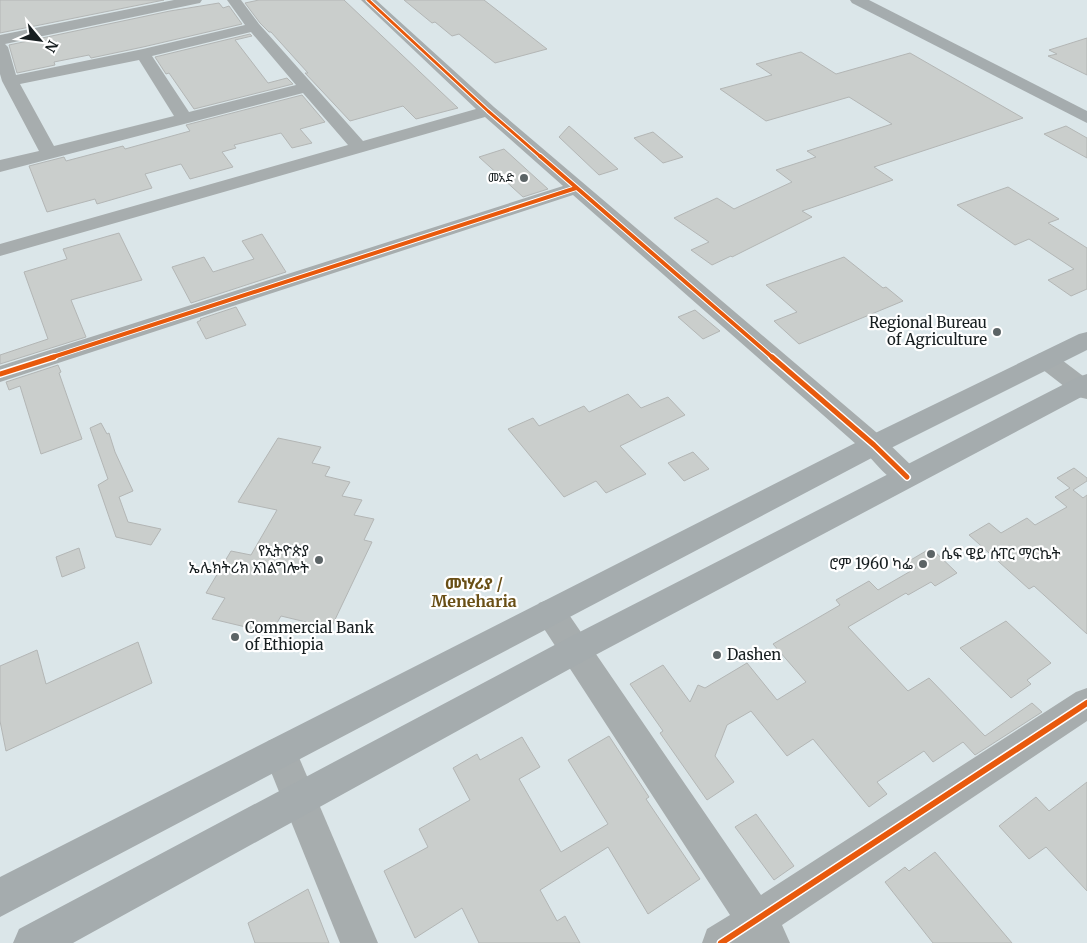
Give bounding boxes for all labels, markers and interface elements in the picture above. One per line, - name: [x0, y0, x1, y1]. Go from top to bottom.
- north arrow: [15, 15, 65, 65]
- text: N: [41, 37, 62, 56]
- place label: መአድ: [488, 170, 514, 185]
- marker: መአድ: [518, 172, 530, 184]
- place label: Regional Bureau of Agriculture: [869, 313, 987, 349]
- marker: Regional Bureau of Agriculture: [991, 326, 1003, 338]
- place label: የኢትዮጵያ ኤሌክትሪክ አገልግሎት: [189, 541, 309, 577]
- place label: ሴፍ ዌይ ሱፐር ማርኬት: [941, 544, 1060, 563]
- marker: ሴፍ ዌይ ሱፐር ማርኬት: [925, 548, 937, 560]
- marker: የኢትዮጵያ ኤሌክትሪክ አገልግሎት: [313, 554, 325, 566]
- place label: ሮም 1960 ካፌ: [829, 554, 913, 573]
- marker: ሮም 1960 ካፌ: [917, 558, 929, 570]
- district label: መነሃሪያ / Meneharia: [431, 573, 517, 611]
- place label: Commercial Bank of Ethiopia: [245, 618, 374, 654]
- marker: Commercial Bank of Ethiopia: [229, 631, 241, 643]
- place label: Dashen: [727, 645, 781, 664]
- marker: Dashen: [711, 649, 723, 661]

